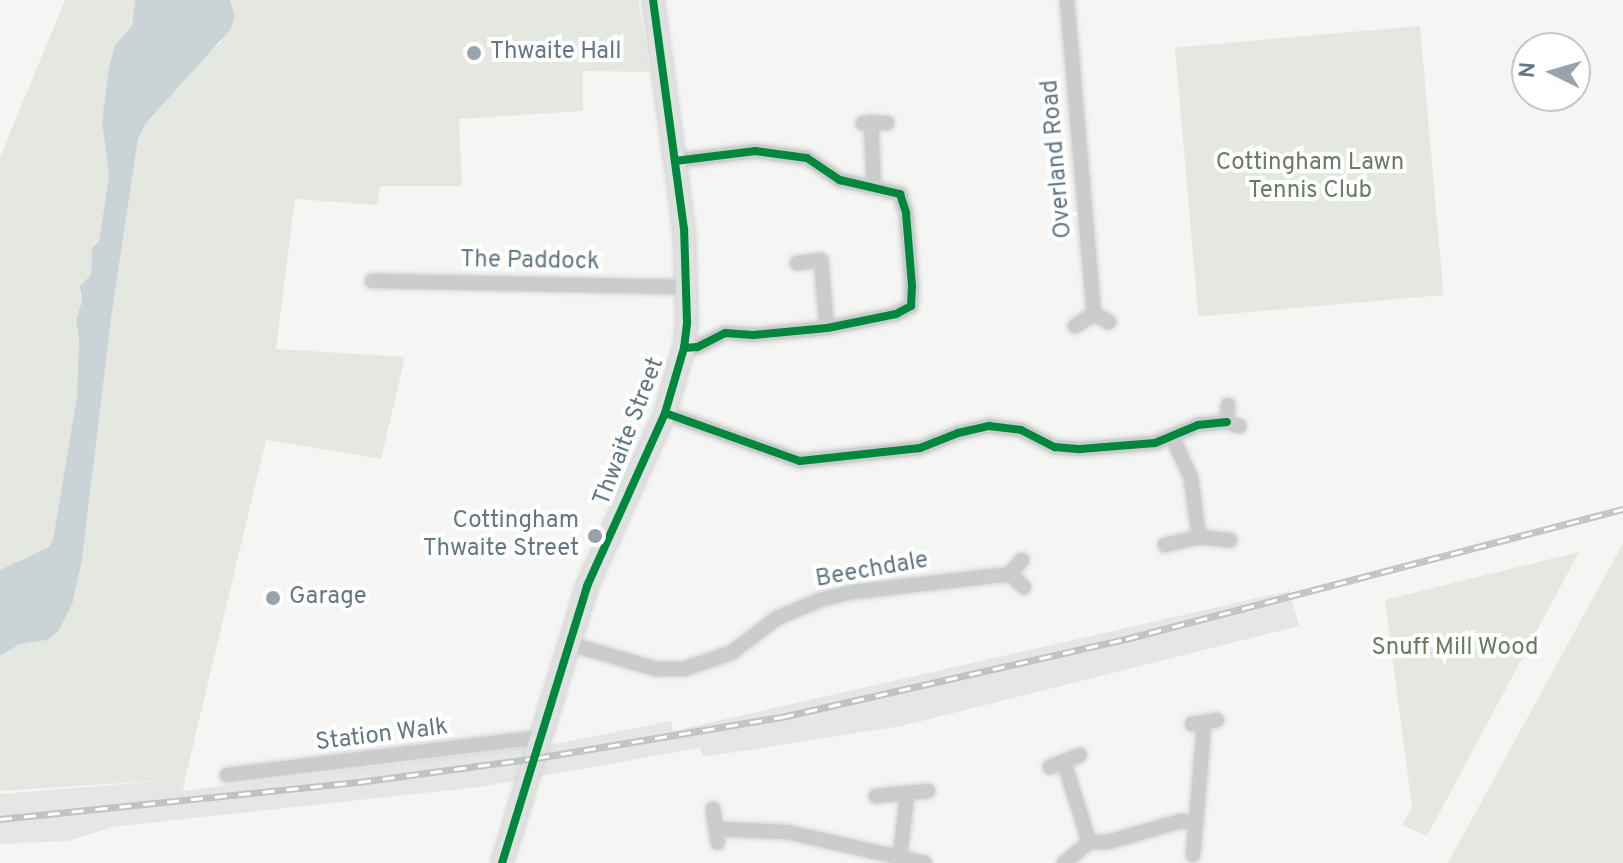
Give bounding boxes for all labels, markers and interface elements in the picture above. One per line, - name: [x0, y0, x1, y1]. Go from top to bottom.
- north arrow: [1511, 32, 1591, 112]
- place label: Thwaite Hall: [490, 39, 622, 67]
- marker: Thwaite Hall: [465, 44, 483, 62]
- text: N: [1514, 61, 1543, 79]
- street label: Overland Road: [1037, 78, 1079, 240]
- park label: Cottingham Lawn Tennis Club: [1216, 150, 1404, 206]
- street label: The Paddock: [460, 246, 600, 278]
- street label: Thwaite Street: [589, 354, 671, 510]
- place label: Cottingham Thwaite Street: [423, 508, 579, 564]
- marker: Cottingham Thwaite Street: [586, 527, 604, 545]
- street label: Beechdale: [813, 547, 931, 595]
- place label: Garage: [289, 584, 367, 612]
- marker: Garage: [264, 589, 282, 607]
- park label: Snuff Mill Wood: [1371, 635, 1539, 663]
- street label: Station Walk: [314, 714, 450, 758]

